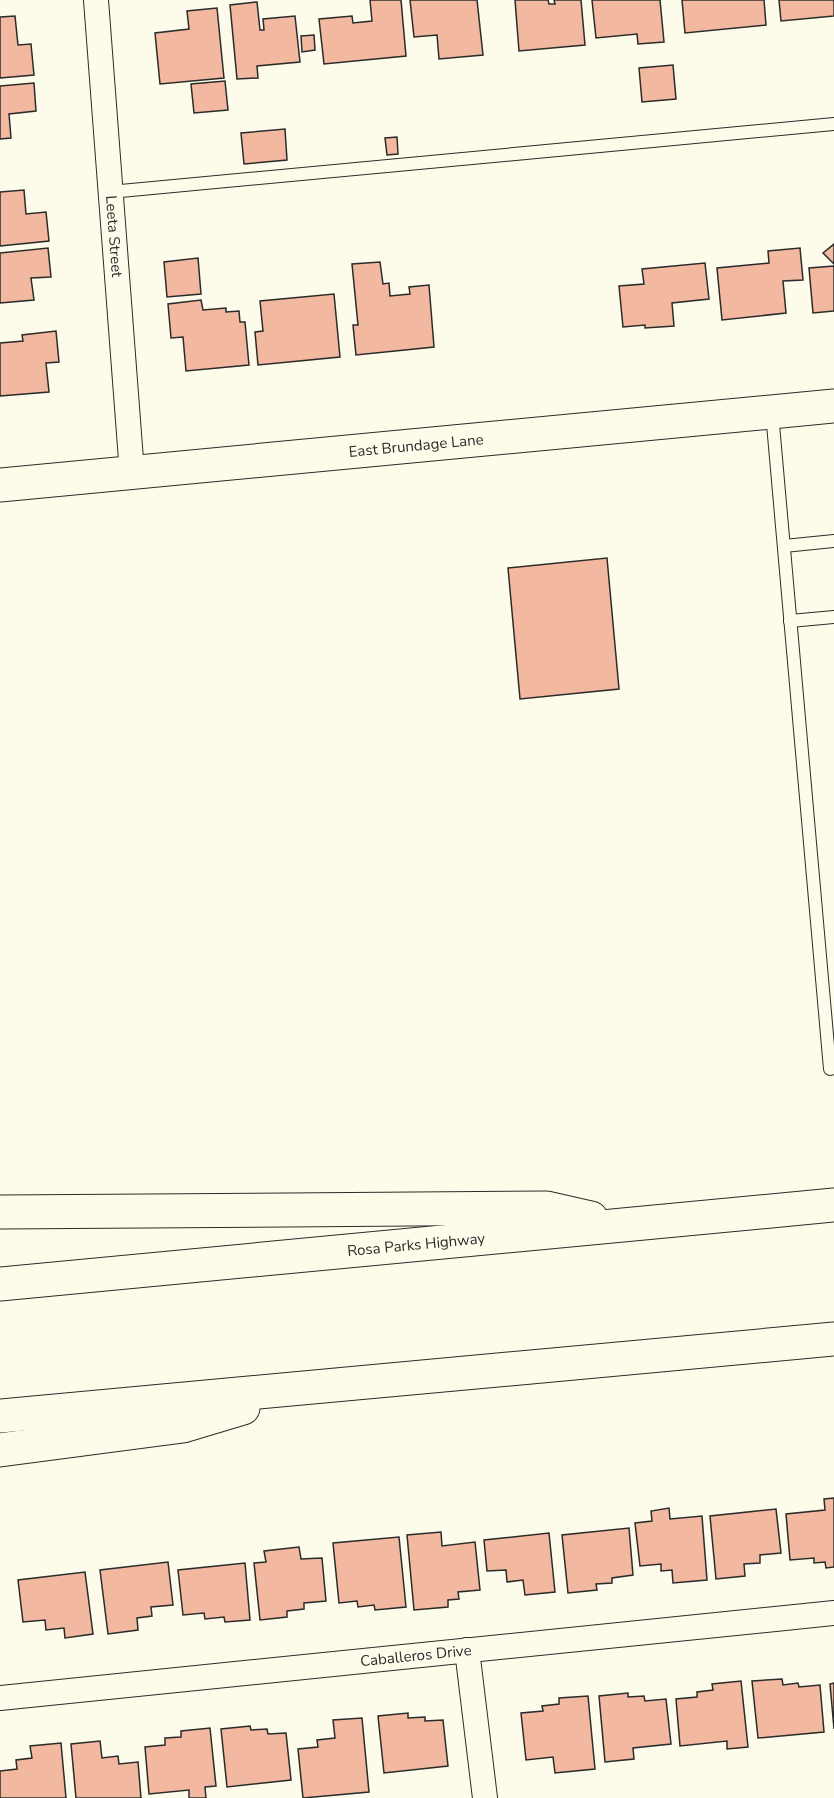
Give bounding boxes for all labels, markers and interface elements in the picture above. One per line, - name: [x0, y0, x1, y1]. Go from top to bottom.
- street label: Leeta Street: [101, 195, 127, 279]
- street label: East Brundage Lane: [348, 429, 484, 462]
- street label: Rosa Parks Highway: [346, 1228, 486, 1261]
- street label: Caballeros Drive: [359, 1640, 472, 1671]

